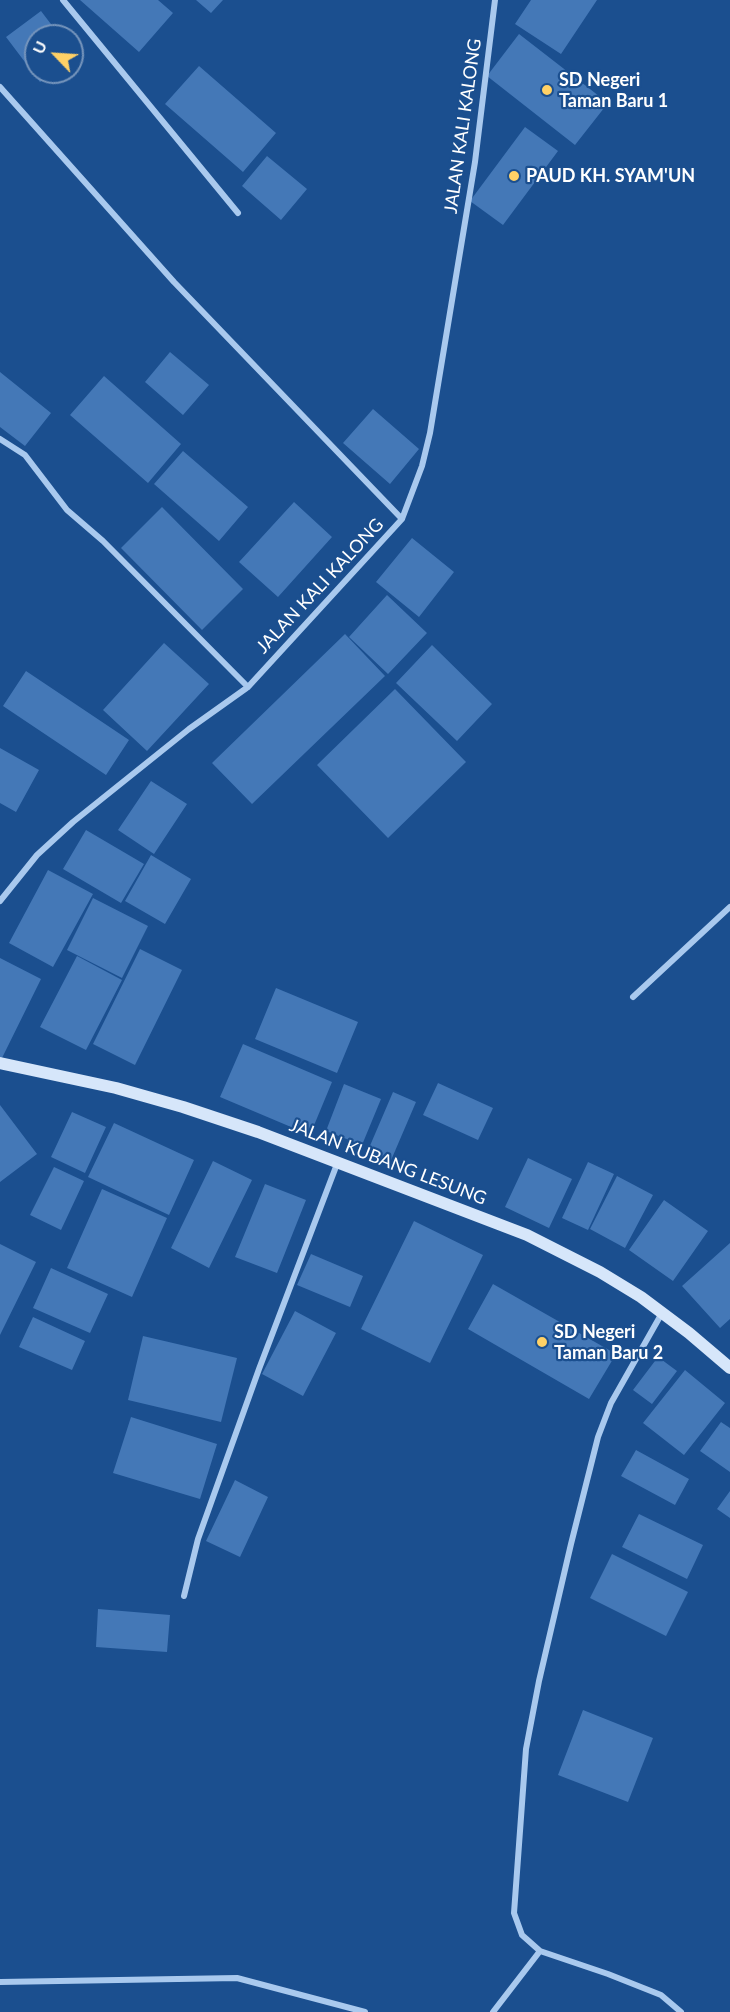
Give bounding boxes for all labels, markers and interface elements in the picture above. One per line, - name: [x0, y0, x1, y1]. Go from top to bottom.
- north arrow: [24, 24, 84, 84]
- street label: JALAN KALI KALONG: [440, 37, 486, 215]
- text: U: [28, 38, 50, 56]
- place label: SD Negeri Taman Baru 1: [559, 69, 668, 112]
- marker: SD Negeri Taman Baru 1: [540, 83, 554, 97]
- place label: PAUD KH. SYAM'UN: [526, 165, 695, 187]
- marker: PAUD KH. SYAM'UN: [507, 169, 521, 183]
- street label: JALAN KALI KALONG: [252, 514, 388, 658]
- street label: JALAN KUBANG LESUNG: [286, 1114, 490, 1210]
- place label: SD Negeri Taman Baru 2: [554, 1321, 663, 1364]
- marker: SD Negeri Taman Baru 2: [535, 1335, 549, 1349]

